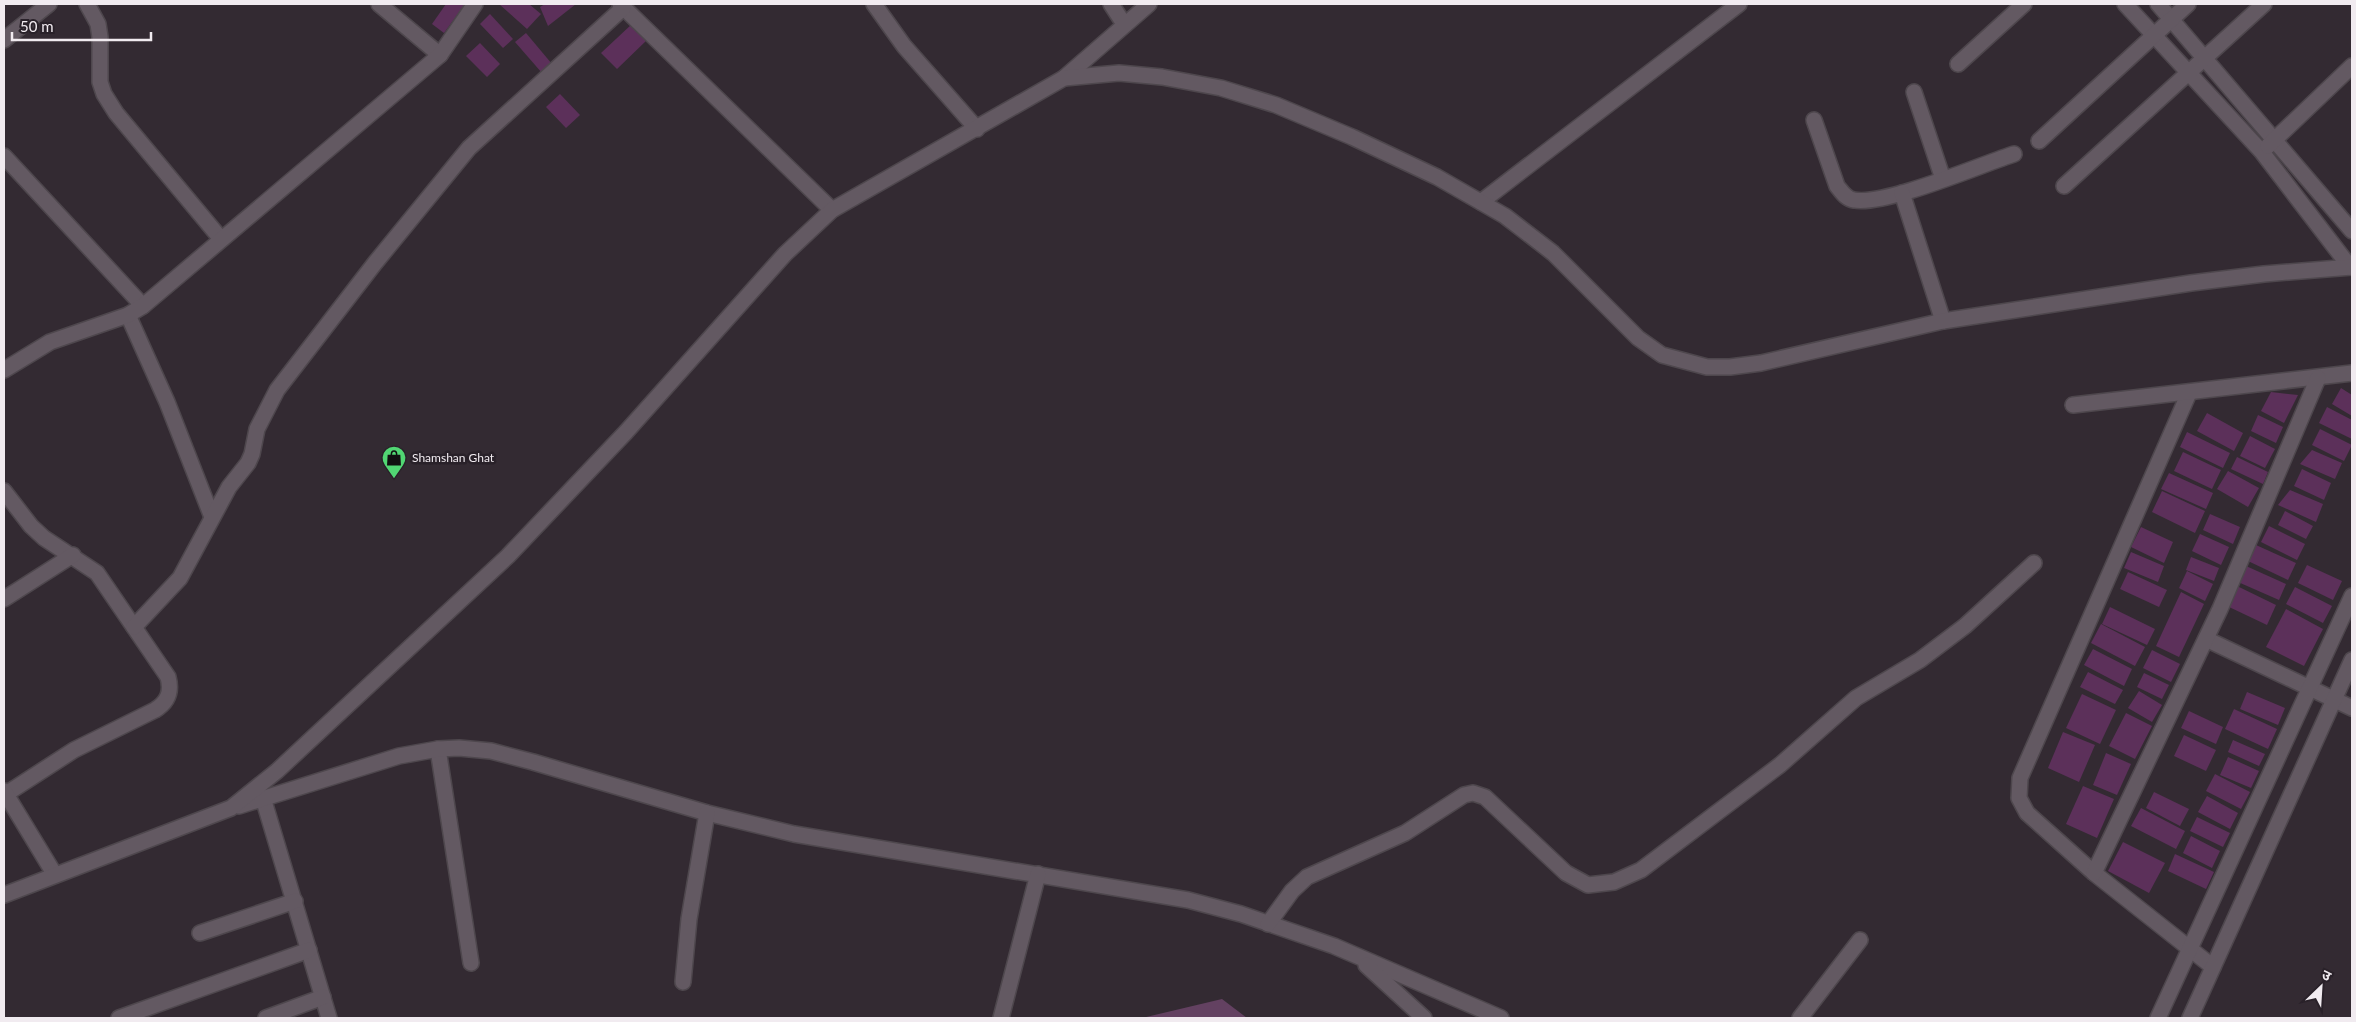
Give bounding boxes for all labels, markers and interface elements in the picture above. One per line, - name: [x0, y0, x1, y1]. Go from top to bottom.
- scale bar: [12, 10, 151, 42]
- text: 50 m: [20, 17, 54, 35]
- shop icon: Shamshan Ghat: [381, 445, 407, 479]
- place label: Shamshan Ghat: [412, 450, 495, 465]
- north arrow: [2296, 962, 2346, 1012]
- text: उ: [2319, 965, 2335, 985]

